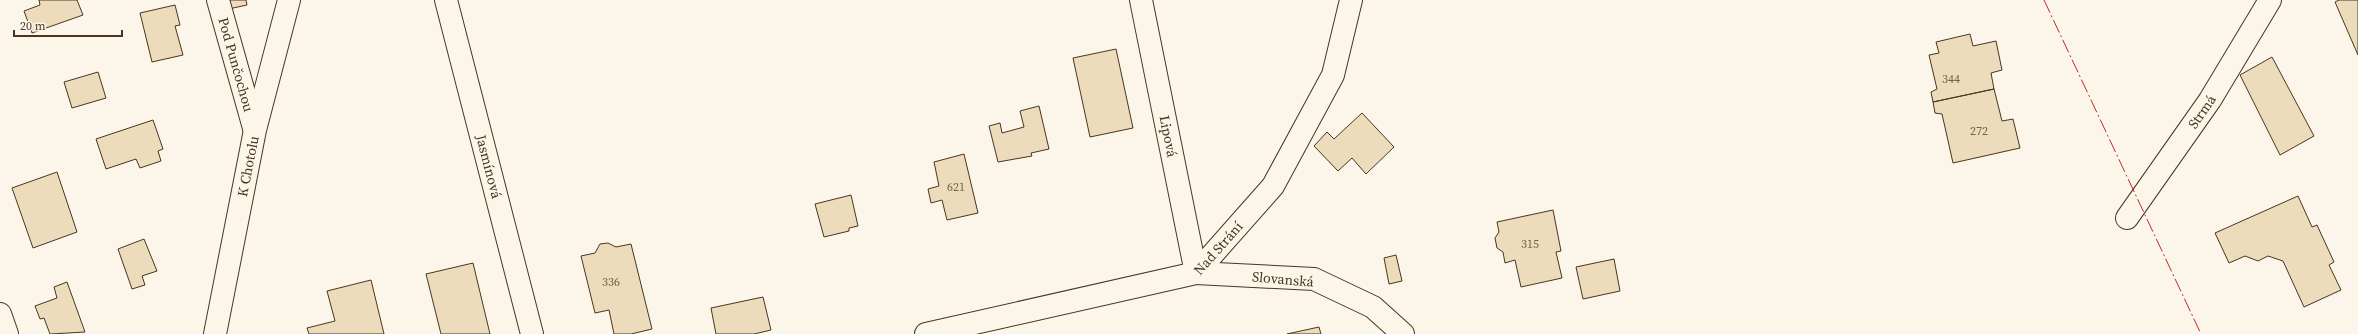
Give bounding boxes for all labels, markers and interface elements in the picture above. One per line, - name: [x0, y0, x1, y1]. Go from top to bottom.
- scale bar: [14, 12, 122, 38]
- street label: Pod Punčochou: [213, 15, 259, 114]
- text: 20 m: [20, 18, 46, 34]
- house number: 344: [1942, 71, 1960, 87]
- street label: Strmá: [2183, 90, 2221, 133]
- street label: Lipová: [1154, 114, 1183, 160]
- house number: 272: [1970, 123, 1988, 139]
- street label: Jasmínová: [471, 132, 507, 201]
- street label: K Chotolu: [232, 134, 264, 198]
- house number: 621: [947, 179, 965, 195]
- street label: Nad Strání: [1189, 217, 1247, 279]
- house number: 315: [1521, 236, 1539, 252]
- street label: Slovanská: [1251, 266, 1316, 292]
- house number: 336: [602, 274, 620, 290]

